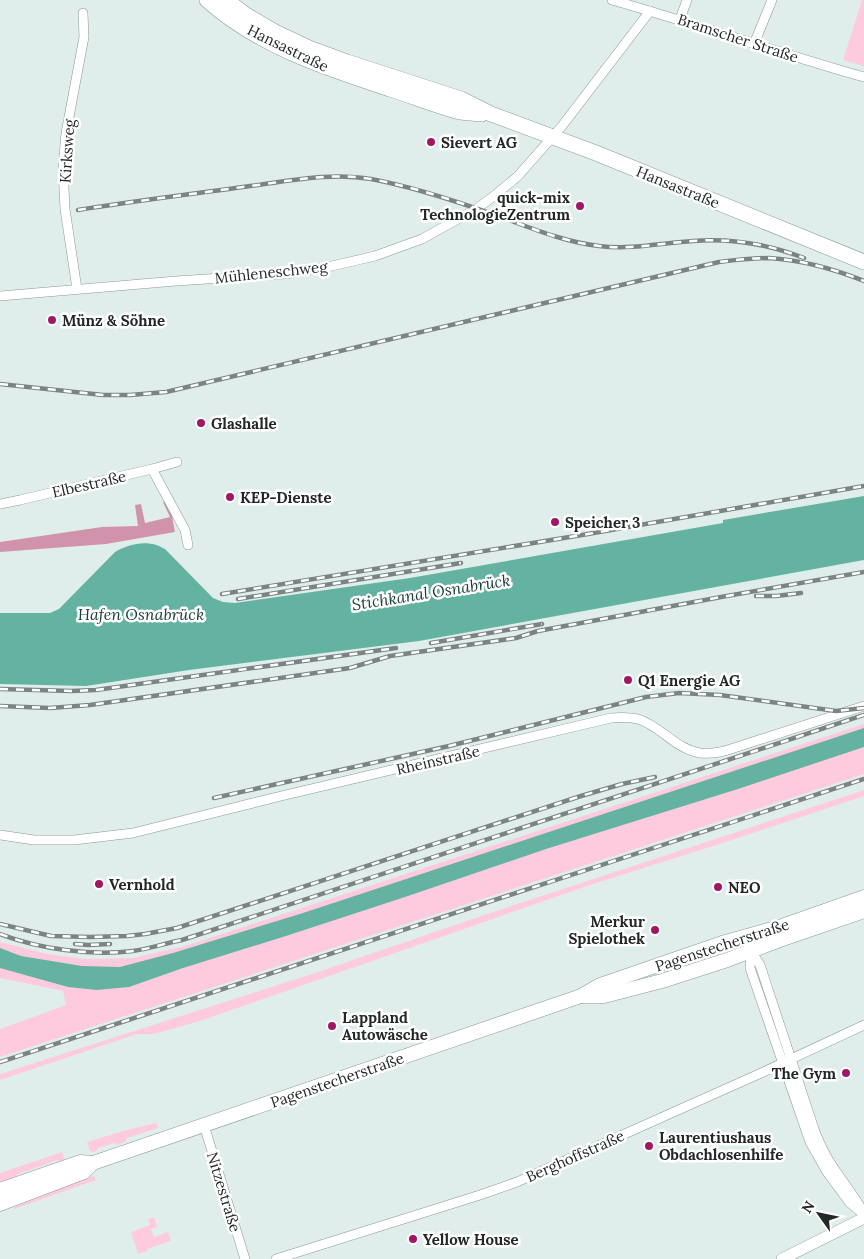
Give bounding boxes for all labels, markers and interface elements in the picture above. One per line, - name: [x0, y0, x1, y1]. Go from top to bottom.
- street label: Bramscher Straße: [675, 10, 801, 66]
- street label: Hansastraße: [244, 20, 332, 76]
- street label: Kirksweg: [55, 118, 79, 184]
- place label: Sievert AG: [441, 133, 518, 152]
- marker: Sievert AG: [425, 136, 437, 148]
- street label: Hansastraße: [633, 162, 723, 212]
- place label: quick-mix TechnologieZentrum: [420, 188, 570, 224]
- marker: quick-mix TechnologieZentrum: [574, 200, 586, 212]
- street label: Mühleneschweg: [214, 257, 329, 287]
- place label: Münz & Söhne: [62, 311, 165, 330]
- marker: Münz & Söhne: [46, 314, 58, 326]
- place label: Glashalle: [211, 414, 277, 433]
- marker: Glashalle: [195, 417, 207, 429]
- street label: Elbestraße: [50, 466, 128, 502]
- place label: KEP-Dienste: [240, 488, 332, 507]
- marker: KEP-Dienste: [224, 491, 236, 503]
- place label: Speicher 3: [565, 513, 641, 532]
- marker: Speicher 3: [549, 516, 561, 528]
- water label: Stichkanal Osnabrück: [350, 570, 512, 614]
- water label: Hafen Osnabrück: [78, 604, 204, 624]
- place label: Q1 Energie AG: [638, 671, 741, 690]
- marker: Q1 Energie AG: [622, 674, 634, 686]
- street label: Rheinstraße: [394, 741, 482, 779]
- place label: Vernhold: [109, 875, 175, 894]
- marker: Vernhold: [93, 878, 105, 890]
- place label: NEO: [728, 878, 761, 897]
- marker: NEO: [712, 881, 724, 893]
- place label: Merkur Spielothek: [569, 912, 646, 948]
- street label: Pagenstecherstraße: [653, 914, 791, 976]
- marker: Merkur Spielothek: [649, 924, 661, 936]
- place label: Lappland Autowäsche: [342, 1008, 428, 1044]
- marker: Lappland Autowäsche: [326, 1020, 338, 1032]
- street label: Pagenstecherstraße: [268, 1048, 406, 1112]
- place label: The Gym: [772, 1064, 836, 1083]
- marker: The Gym: [840, 1067, 852, 1079]
- street label: Berghoffstraße: [523, 1126, 627, 1186]
- place label: Laurentiushaus Obdachlosenhilfe: [659, 1128, 783, 1164]
- marker: Laurentiushaus Obdachlosenhilfe: [643, 1140, 655, 1152]
- street label: Nitzestraße: [203, 1150, 245, 1234]
- north arrow: [794, 1189, 844, 1239]
- text: N: [798, 1197, 819, 1216]
- place label: Yellow House: [423, 1230, 519, 1249]
- marker: Yellow House: [407, 1233, 419, 1245]

